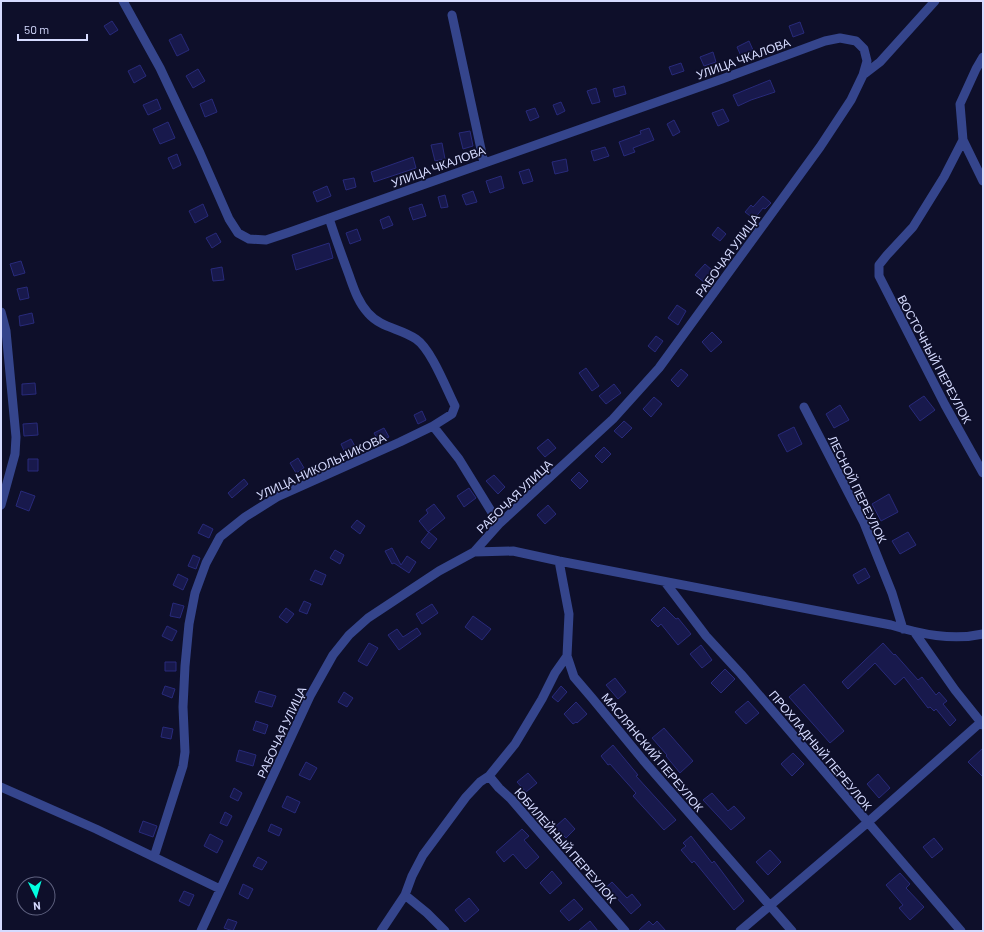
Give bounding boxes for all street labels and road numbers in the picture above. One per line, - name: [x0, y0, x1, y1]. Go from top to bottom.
- street label: УЛИЦА ЧКАЛОВА: [694, 34, 792, 82]
- street label: УЛИЦА ЧКАЛОВА: [389, 142, 487, 190]
- street label: РАБОЧАЯ УЛИЦА: [692, 211, 763, 300]
- street label: ВОСТОЧНЫЙ ПЕРЕУЛОК: [895, 292, 975, 426]
- street label: УЛИЦА НИКОЛЬНИКОВА: [254, 430, 388, 503]
- street label: ЛЕСНОЙ ПЕРЕУЛОК: [826, 433, 890, 545]
- street label: РАБОЧАЯ УЛИЦА: [473, 456, 555, 536]
- street label: РАБОЧАЯ УЛИЦА: [254, 684, 309, 781]
- street label: ПРОХЛАДНЫЙ ПЕРЕУЛОК: [766, 687, 875, 813]
- street label: МАСЛЯНСКИЙ ПЕРЕУЛОК: [599, 690, 707, 814]
- street label: ЮБИЛЕЙНЫЙ ПЕРЕУЛОК: [512, 785, 620, 905]

